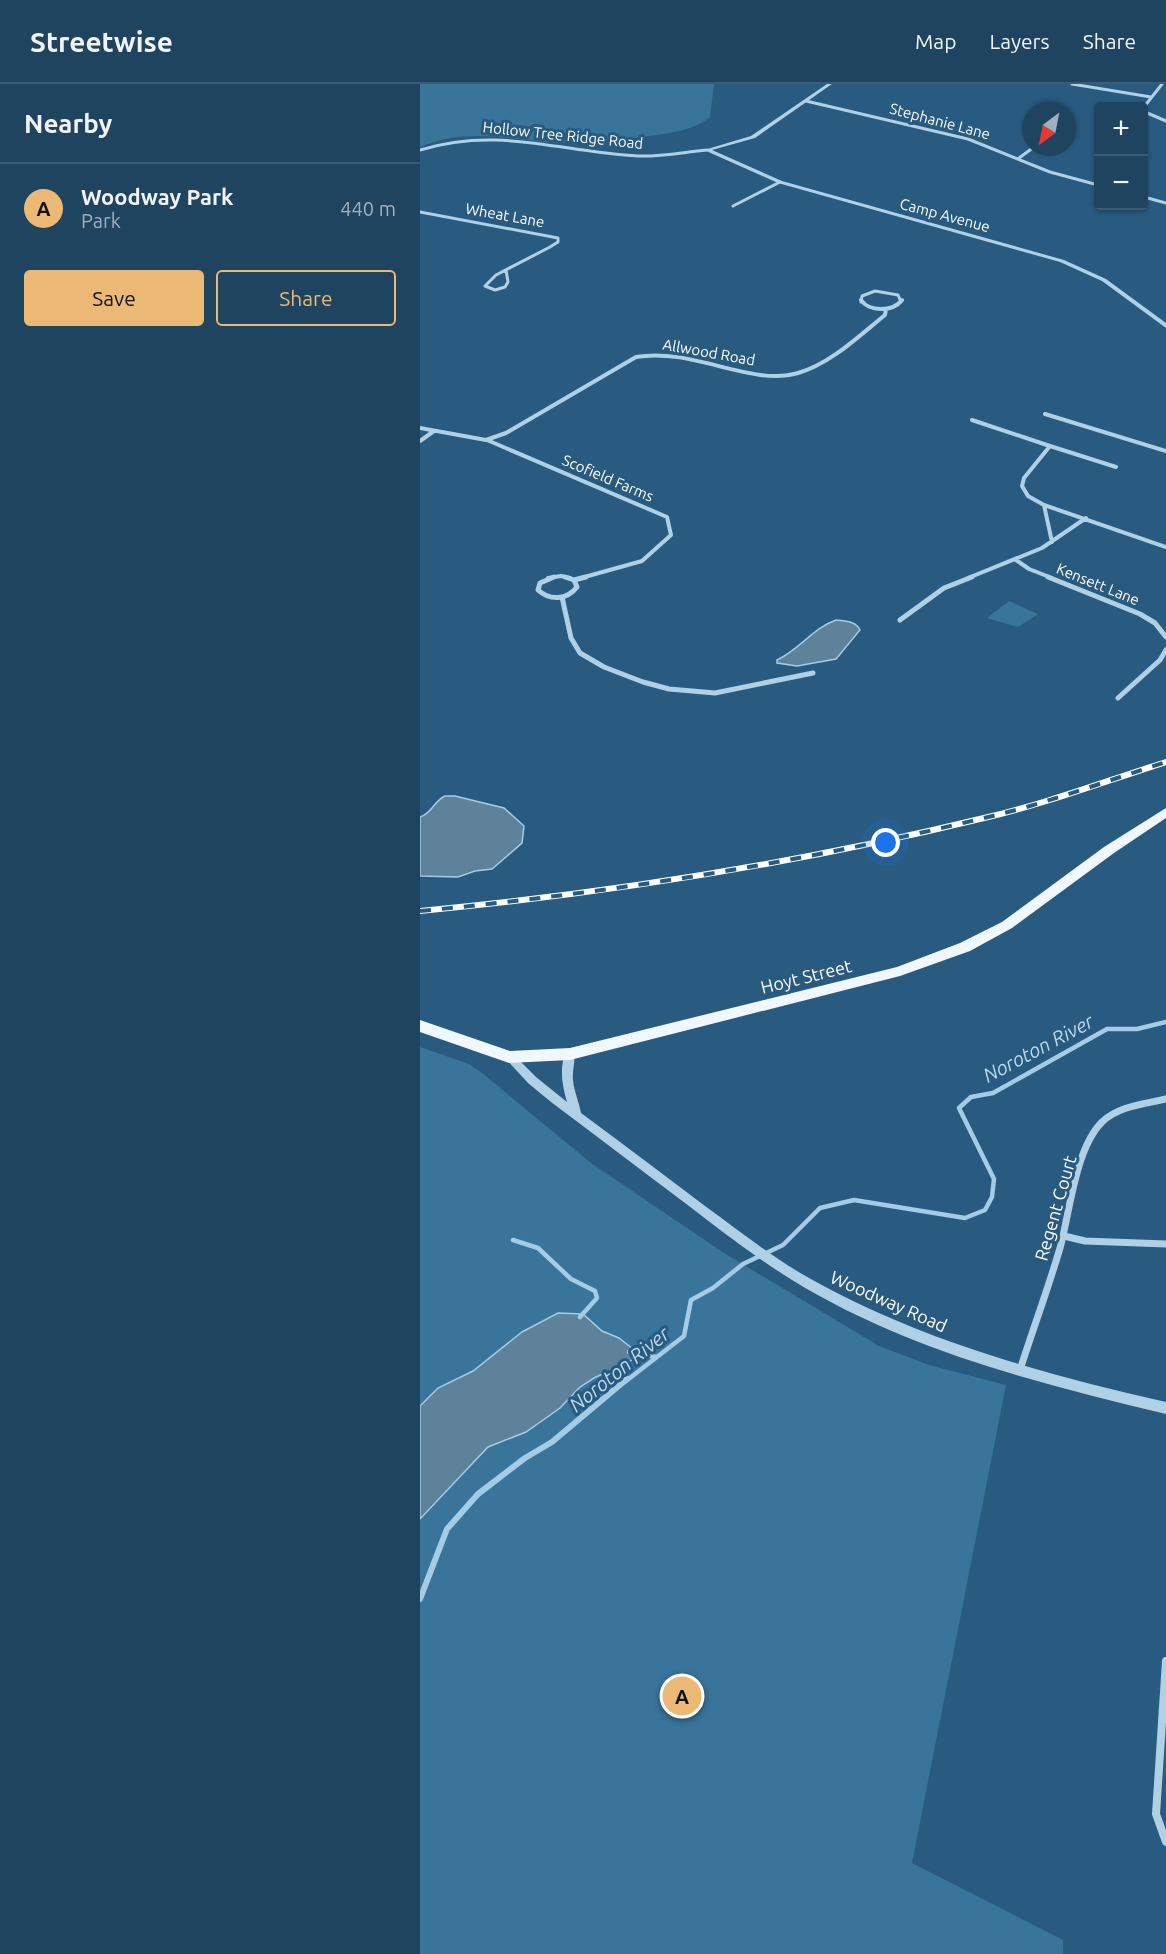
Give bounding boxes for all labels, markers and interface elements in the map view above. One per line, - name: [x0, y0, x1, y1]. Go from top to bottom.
- text: Streetwise: [30, 26, 173, 57]
- text: Map: [915, 29, 956, 53]
- text: Layers: [989, 29, 1050, 53]
- text: Share: [1083, 29, 1136, 53]
- street label: Stephanie Lane: [888, 99, 992, 143]
- north arrow: [1022, 102, 1076, 156]
- map controls: [1094, 102, 1148, 210]
- button: +: [1094, 102, 1148, 156]
- text: Nearby: [24, 109, 112, 138]
- street label: Hollow Tree Ridge Road: [482, 118, 644, 152]
- button: −: [1094, 156, 1148, 210]
- text: Woodway Park: [81, 184, 233, 209]
- street label: Camp Avenue: [898, 195, 992, 235]
- text: A: [36, 197, 51, 220]
- text: 440 m: [340, 197, 396, 220]
- street label: Wheat Lane: [464, 200, 546, 230]
- text: Park: [81, 209, 121, 232]
- button: Save: [24, 270, 204, 326]
- button: Share: [216, 270, 396, 326]
- street label: Allwood Road: [661, 336, 757, 368]
- street label: Scofield Farms: [560, 451, 656, 505]
- street label: Kensett Lane: [1054, 560, 1142, 608]
- your location: [871, 828, 900, 857]
- street label: Hoyt Street: [758, 955, 854, 997]
- water label: Noroton River: [979, 1009, 1098, 1087]
- street label: Regent Court: [1030, 1153, 1080, 1263]
- street label: Woodway Road: [828, 1266, 950, 1336]
- water label: Noroton River: [564, 1321, 675, 1416]
- pin: A: [662, 1674, 702, 1718]

